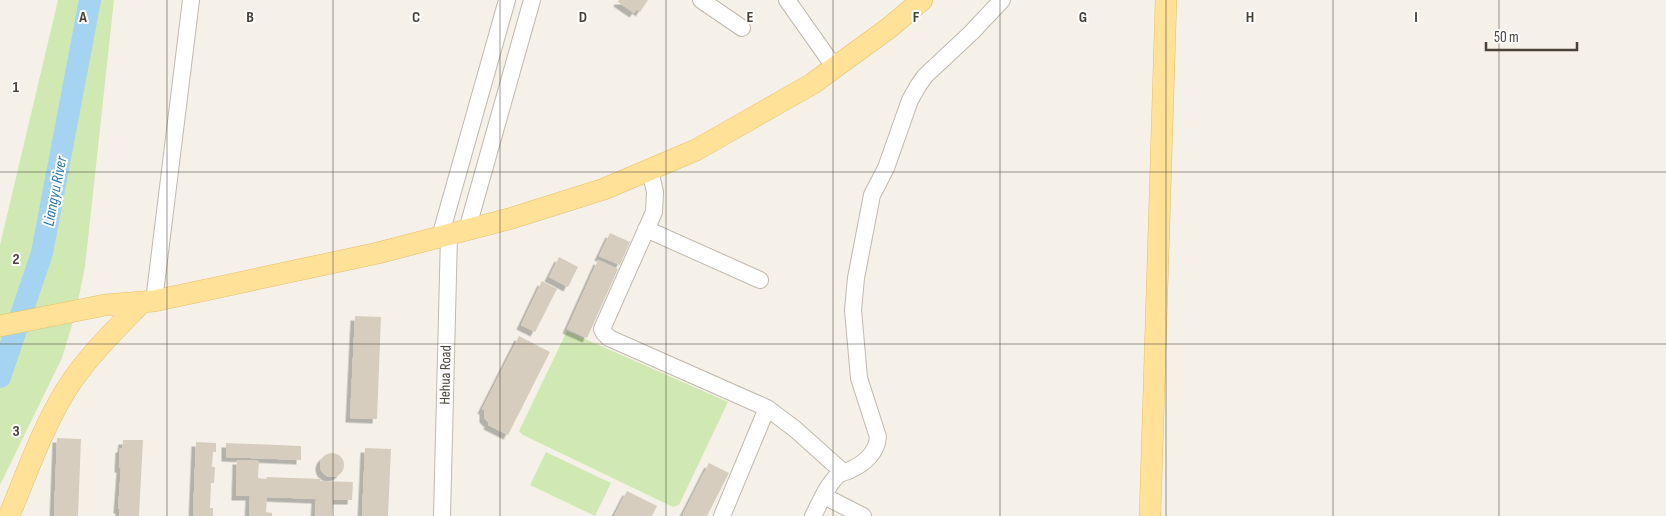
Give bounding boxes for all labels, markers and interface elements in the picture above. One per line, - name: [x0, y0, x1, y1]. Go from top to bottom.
- text: A: [78, 8, 87, 27]
- text: B: [246, 8, 254, 27]
- text: C: [412, 8, 420, 27]
- text: D: [579, 8, 587, 27]
- text: E: [747, 8, 754, 27]
- text: F: [913, 8, 920, 27]
- text: G: [1079, 8, 1087, 27]
- text: H: [1246, 8, 1254, 27]
- text: I: [1414, 8, 1418, 27]
- scale bar: [1486, 20, 1577, 52]
- text: 50 m: [1494, 28, 1519, 47]
- text: 1: [13, 78, 20, 97]
- water label: Liangyu River: [39, 154, 72, 228]
- text: 2: [12, 250, 20, 269]
- street label: Hehua Road: [435, 345, 456, 405]
- text: 3: [12, 422, 20, 441]

